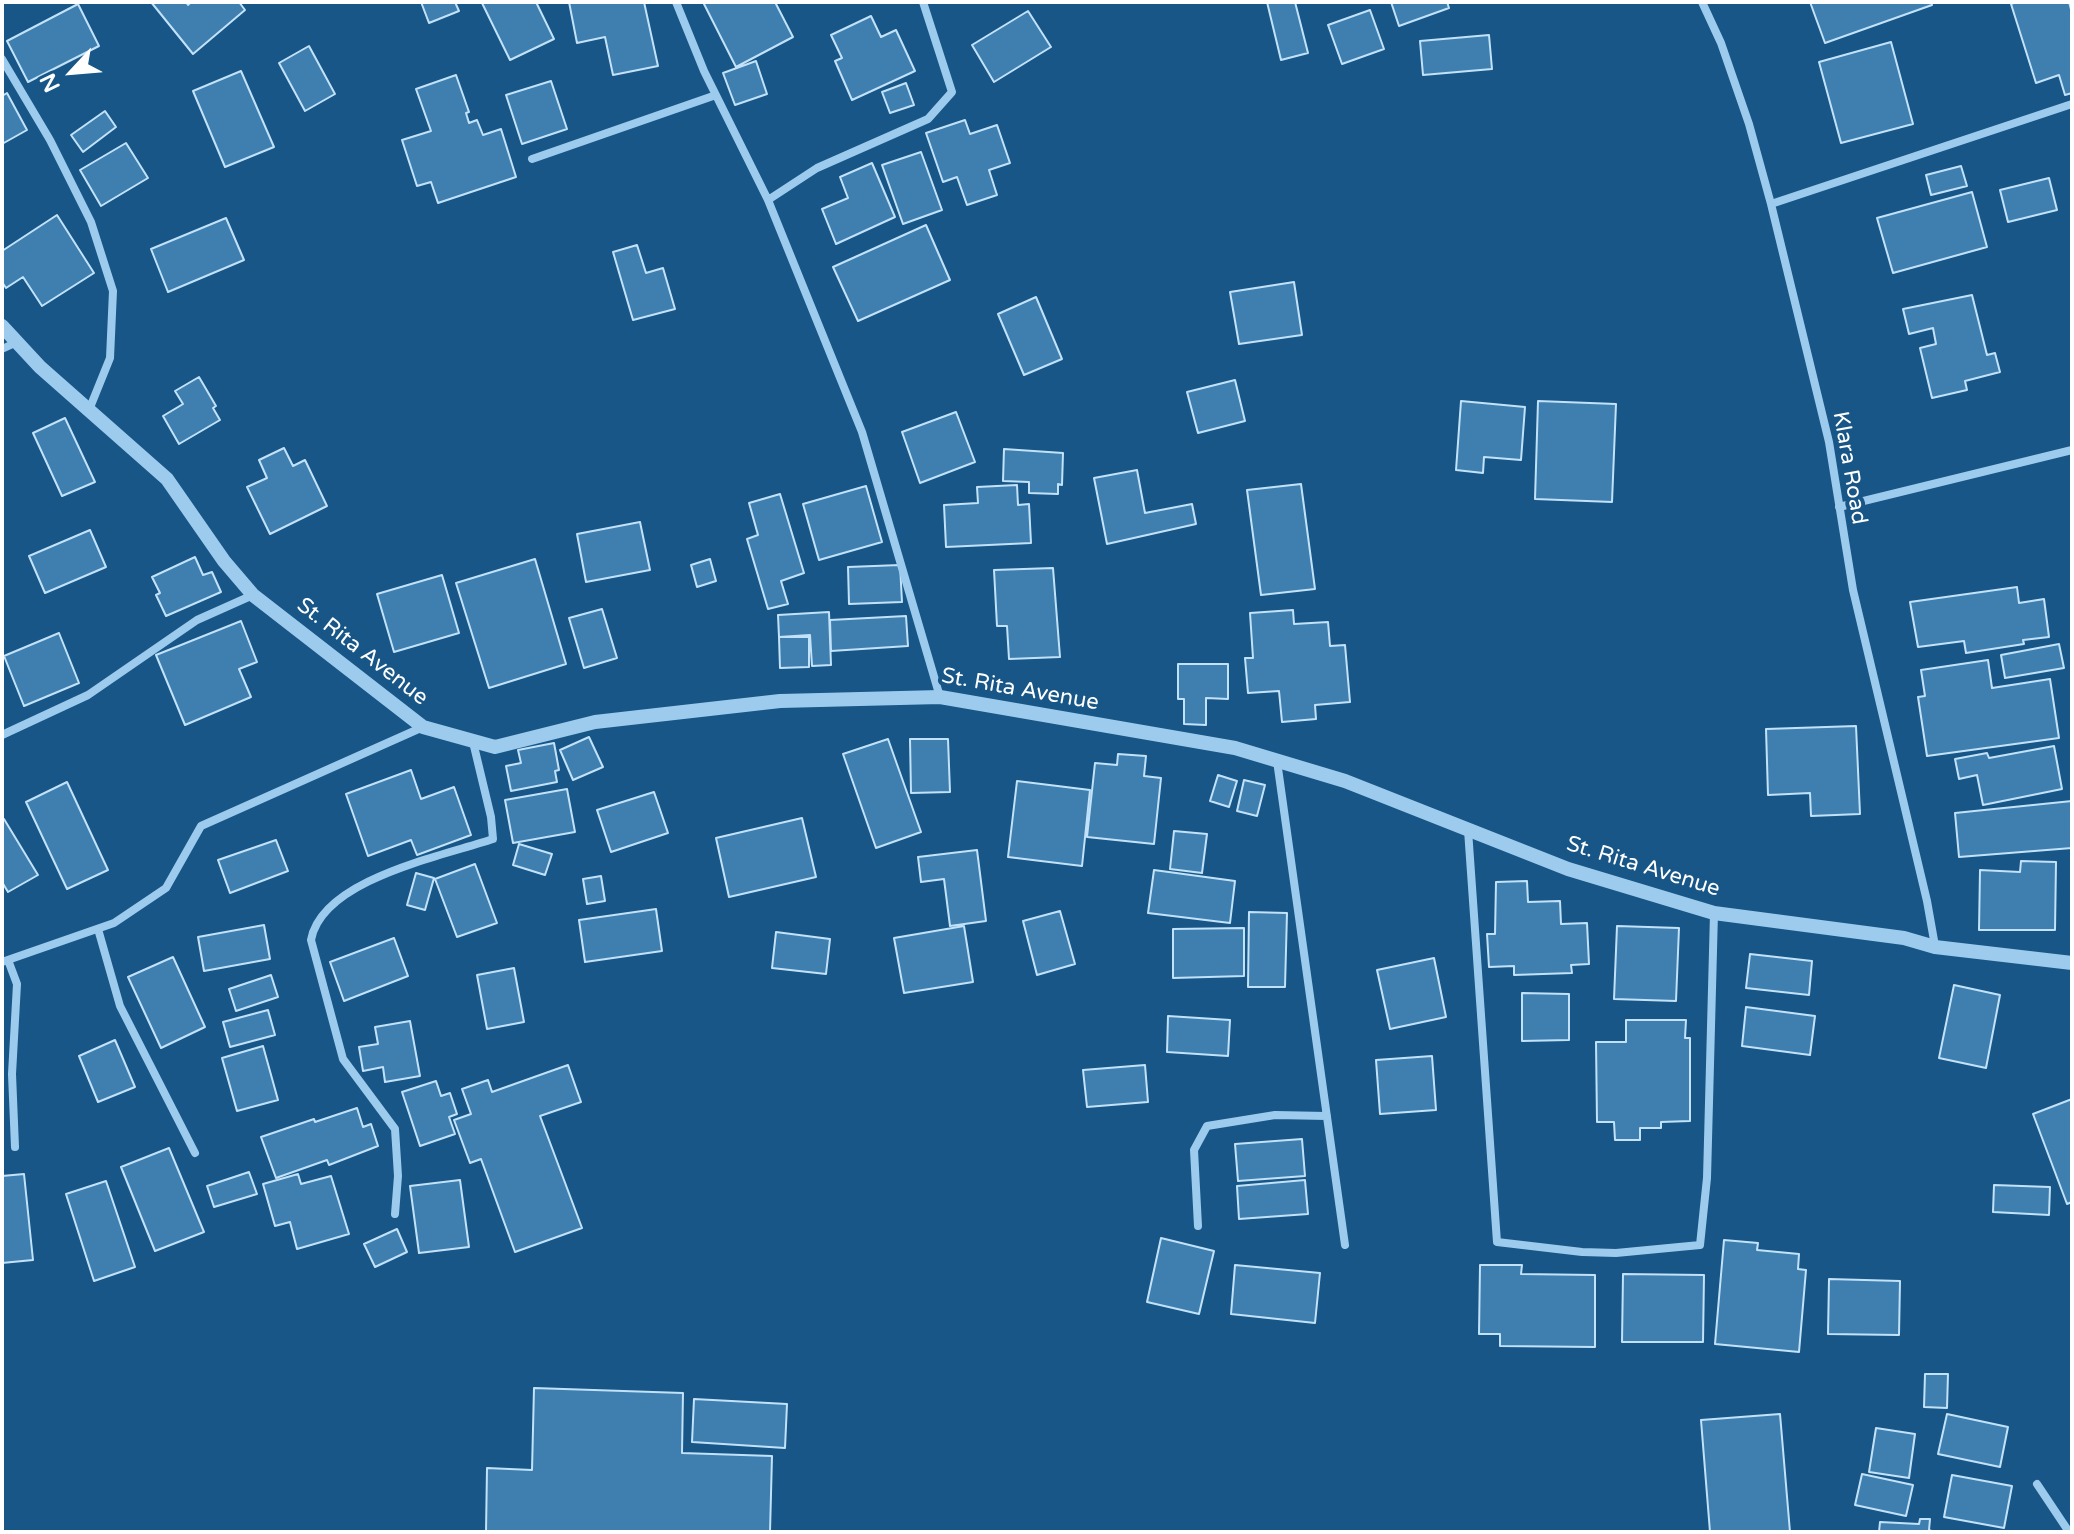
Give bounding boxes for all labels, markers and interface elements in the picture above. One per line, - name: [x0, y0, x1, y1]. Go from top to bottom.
- north arrow: [32, 32, 112, 112]
- text: N: [35, 69, 66, 96]
- street label: Klara Road: [1826, 409, 1872, 527]
- street label: St. Rita Avenue: [291, 593, 433, 711]
- street label: St. Rita Avenue: [939, 663, 1101, 717]
- street label: St. Rita Avenue: [1563, 831, 1723, 903]

